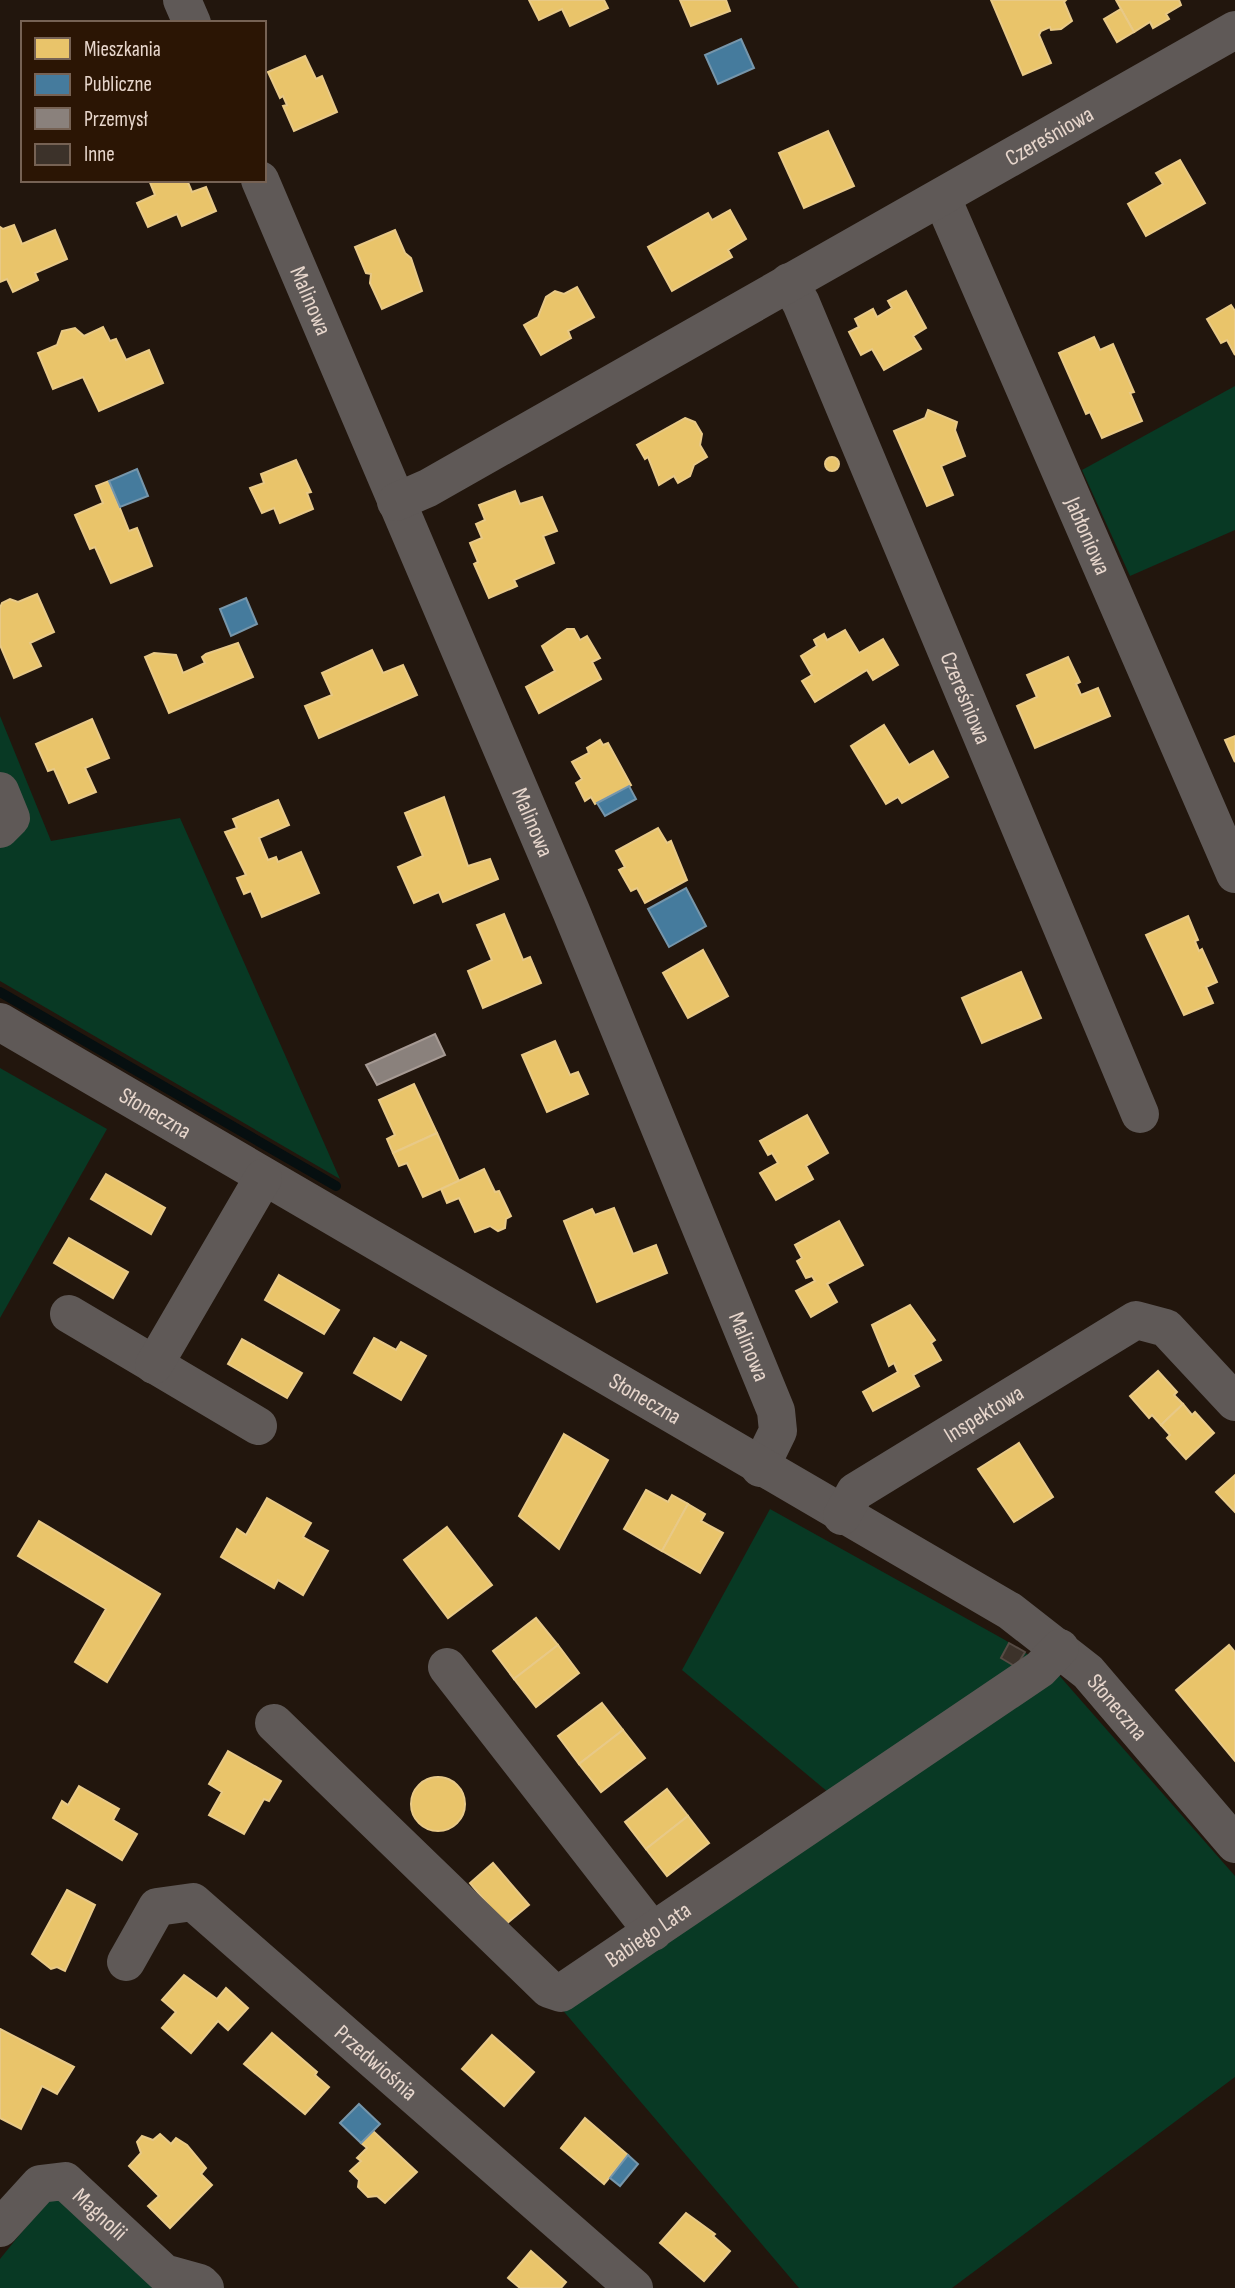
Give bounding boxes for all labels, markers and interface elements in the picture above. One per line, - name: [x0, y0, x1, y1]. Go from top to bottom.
- legend: [21, 21, 266, 182]
- text: Mieszkania: [84, 37, 161, 62]
- text: Publiczne: [84, 72, 152, 97]
- street label: Czereśniowa: [1000, 100, 1099, 173]
- text: Przemysł: [84, 107, 148, 132]
- text: Inne: [84, 142, 115, 167]
- street label: Malinowa: [283, 262, 337, 340]
- street label: Jabłoniowa: [1058, 492, 1117, 579]
- street label: Czereśniowa: [933, 648, 997, 748]
- street label: Malinowa: [505, 784, 559, 861]
- street label: Słoneczna: [114, 1082, 196, 1145]
- street label: Malinowa: [722, 1308, 775, 1386]
- street label: Słoneczna: [604, 1367, 686, 1431]
- street label: Inspektowa: [939, 1379, 1029, 1449]
- street label: Słoneczna: [1081, 1668, 1153, 1747]
- street label: Babiego Lata: [600, 1896, 697, 1974]
- street label: Przedwiośnia: [328, 2019, 423, 2107]
- street label: Magnolii: [67, 2182, 133, 2247]

